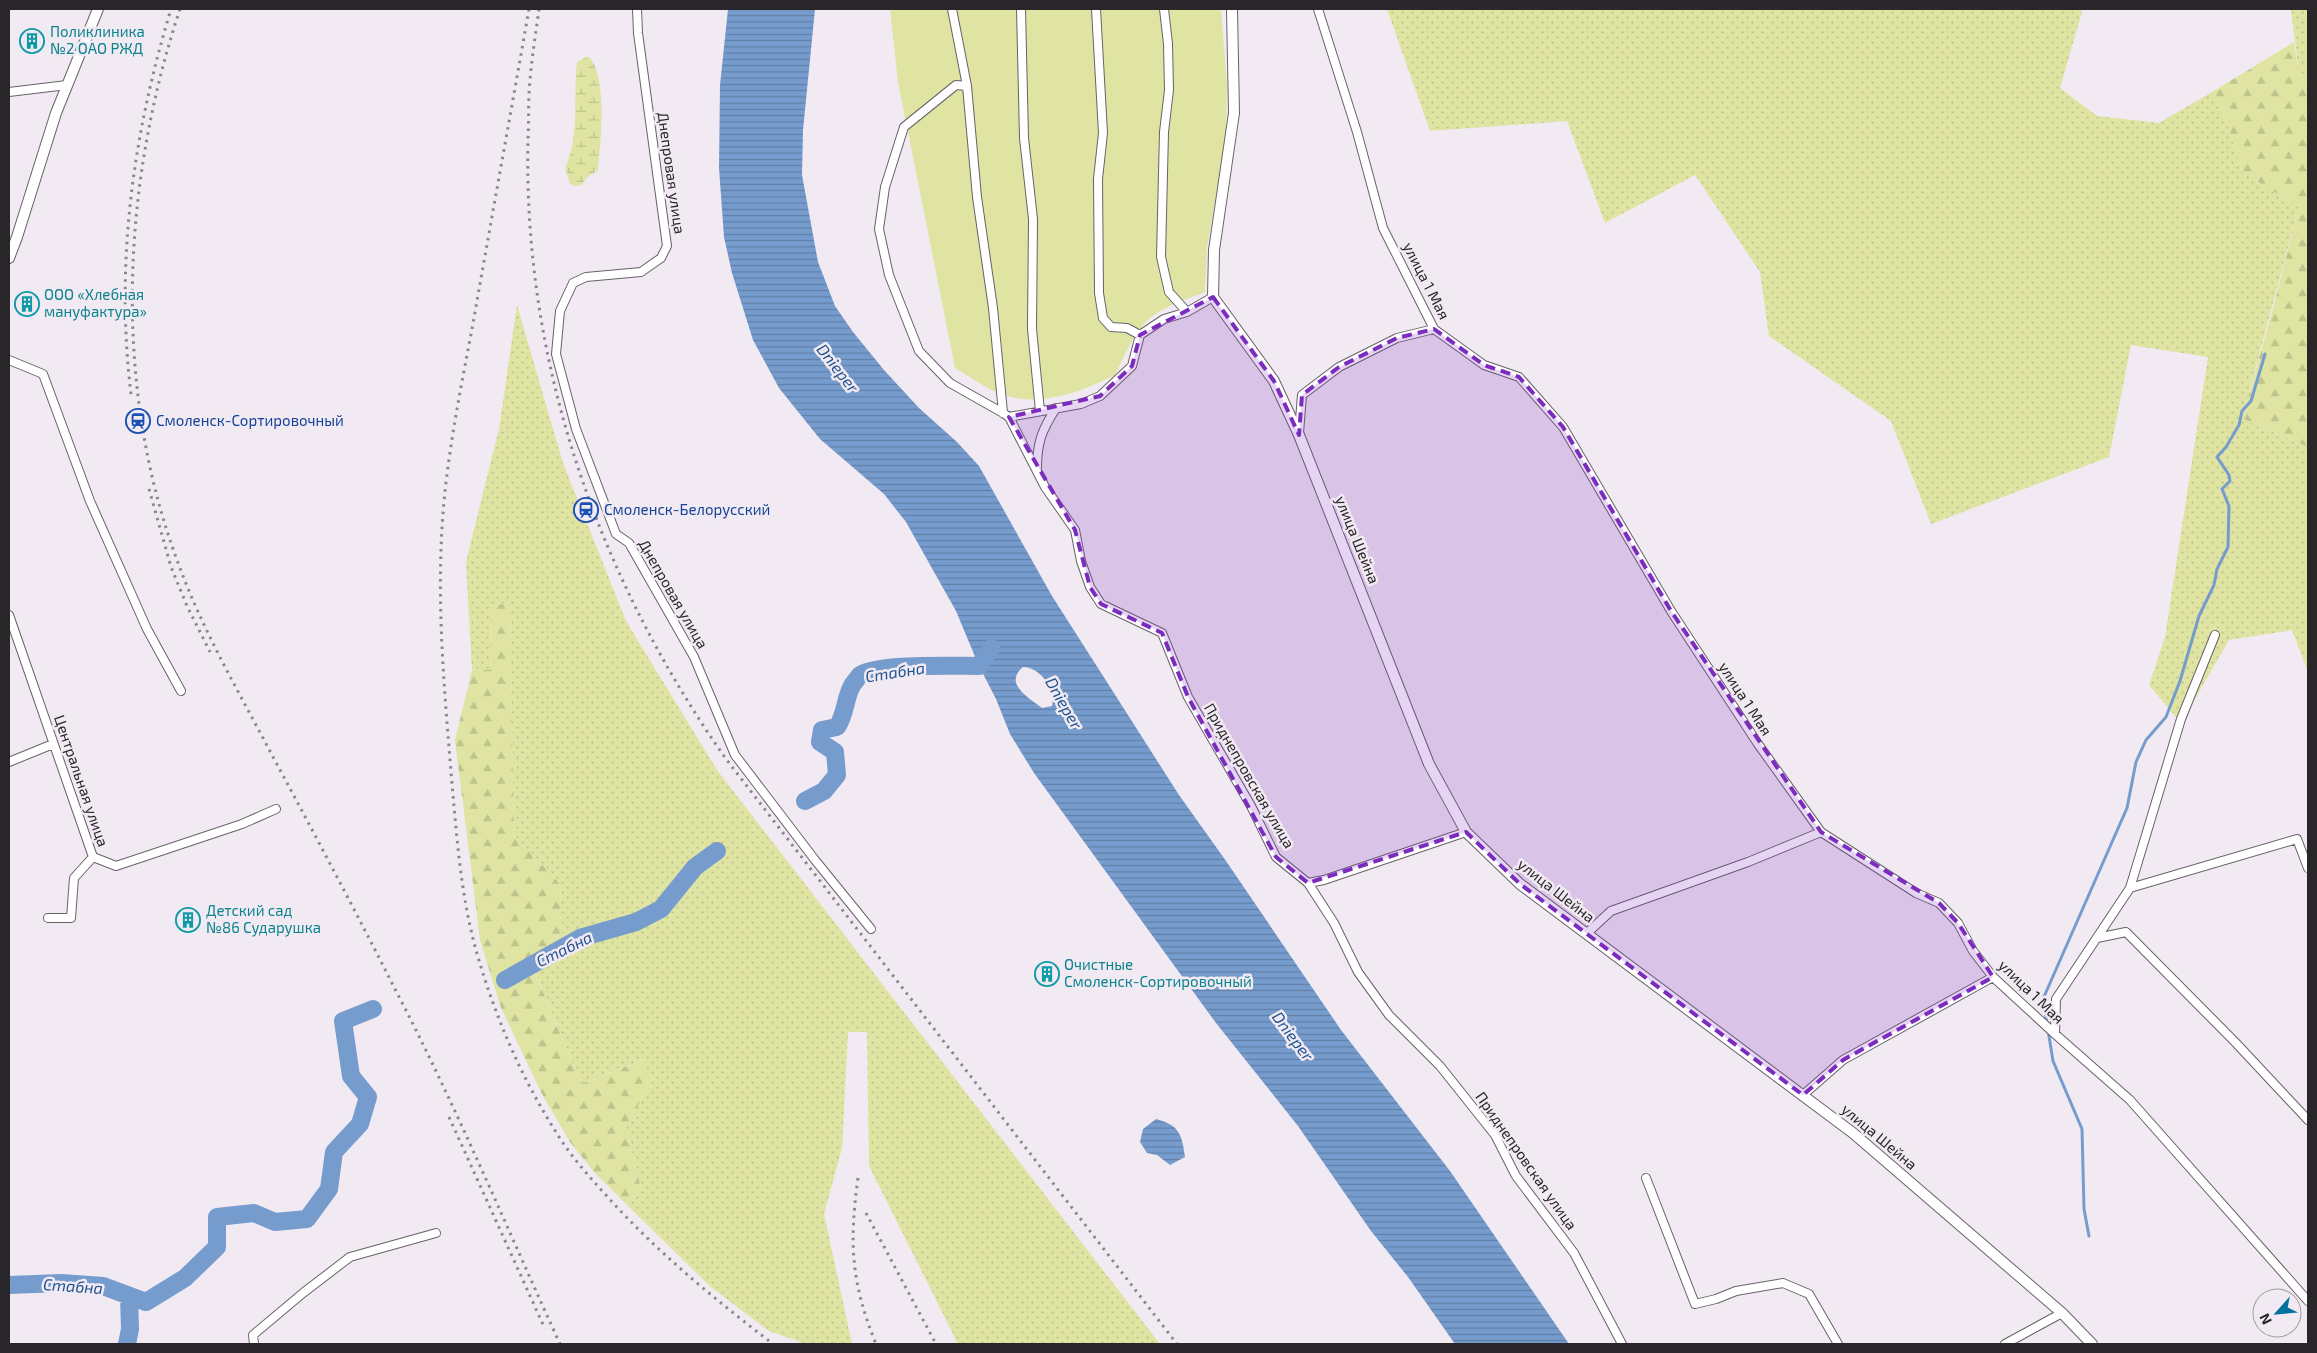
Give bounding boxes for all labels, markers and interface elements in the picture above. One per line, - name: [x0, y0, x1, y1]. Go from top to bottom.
- place label: Поликлиника №2 ОАО РЖД: [50, 22, 145, 57]
- building icon: Поликлиника №2 ОАО РЖД: [19, 28, 45, 54]
- street label: Днепровая улица: [654, 111, 689, 235]
- street label: улица 1 Мая: [1399, 239, 1454, 323]
- place label: ООО «Хлебная мануфактура»: [44, 285, 147, 321]
- building icon: ООО «Хлебная мануфактура»: [14, 291, 40, 317]
- water label: Dnieper: [814, 340, 864, 396]
- station icon: Смоленск-Сортировочный: [125, 408, 151, 434]
- place label: Смоленск-Сортировочный: [156, 411, 344, 429]
- street label: улица Шейна: [1331, 493, 1384, 587]
- station icon: Смоленск-Белорусский: [573, 497, 599, 523]
- place label: Смоленск-Белорусский: [604, 500, 770, 519]
- street label: Днепровая улица: [634, 536, 712, 652]
- water label: Стабна: [864, 657, 926, 686]
- street label: улица 1 Мая: [1715, 658, 1776, 739]
- water label: Dnieper: [1042, 674, 1087, 733]
- street label: Приднепровская улица: [1200, 700, 1299, 852]
- street label: Центральная улица: [50, 712, 113, 849]
- street label: улица Шейна: [1514, 854, 1599, 927]
- place label: Детский сад №86 Сударушка: [206, 901, 321, 937]
- building icon: Детский сад №86 Сударушка: [175, 907, 201, 933]
- water label: Стабна: [533, 927, 595, 970]
- place label: Очистные Смоленск-Сортировочный: [1064, 955, 1252, 990]
- street label: улица 1 Мая: [1994, 956, 2068, 1028]
- building icon: Очистные Смоленск-Сортировочный: [1034, 961, 1060, 987]
- water label: Dnieper: [1269, 1007, 1318, 1064]
- street label: Приднепровская улица: [1471, 1088, 1581, 1234]
- street label: улица Шейна: [1838, 1099, 1921, 1174]
- water label: Стабна: [42, 1274, 104, 1297]
- north arrow: [2252, 1288, 2302, 1338]
- text: N: [2255, 1311, 2275, 1327]

